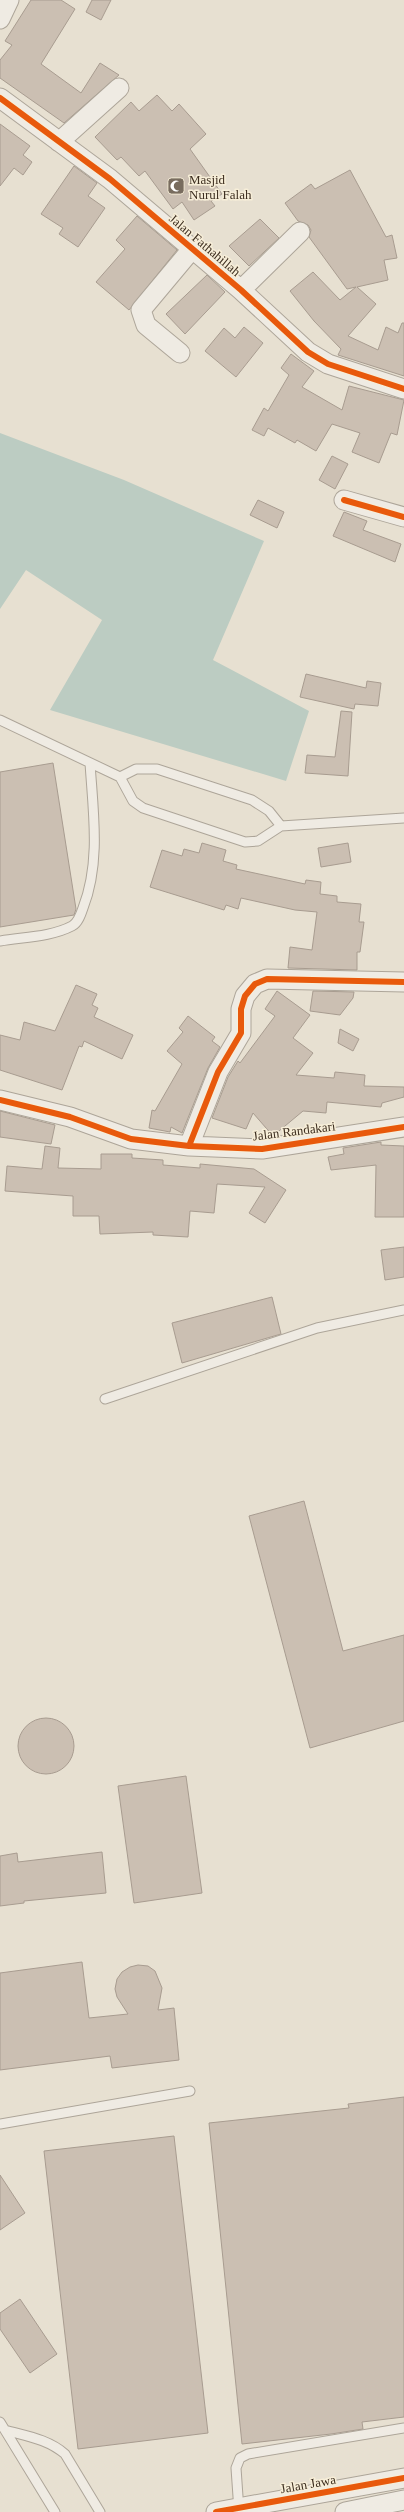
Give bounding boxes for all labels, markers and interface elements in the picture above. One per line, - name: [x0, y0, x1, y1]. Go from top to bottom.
- place label: Masjid Nurul Falah: [189, 172, 252, 202]
- mosque icon: Masjid Nurul Falah: [166, 176, 186, 196]
- street label: Jalan Fathahillah: [166, 211, 244, 279]
- street label: Jalan Randakari: [252, 1118, 337, 1144]
- street label: Jalan Jawa: [279, 2472, 337, 2496]

